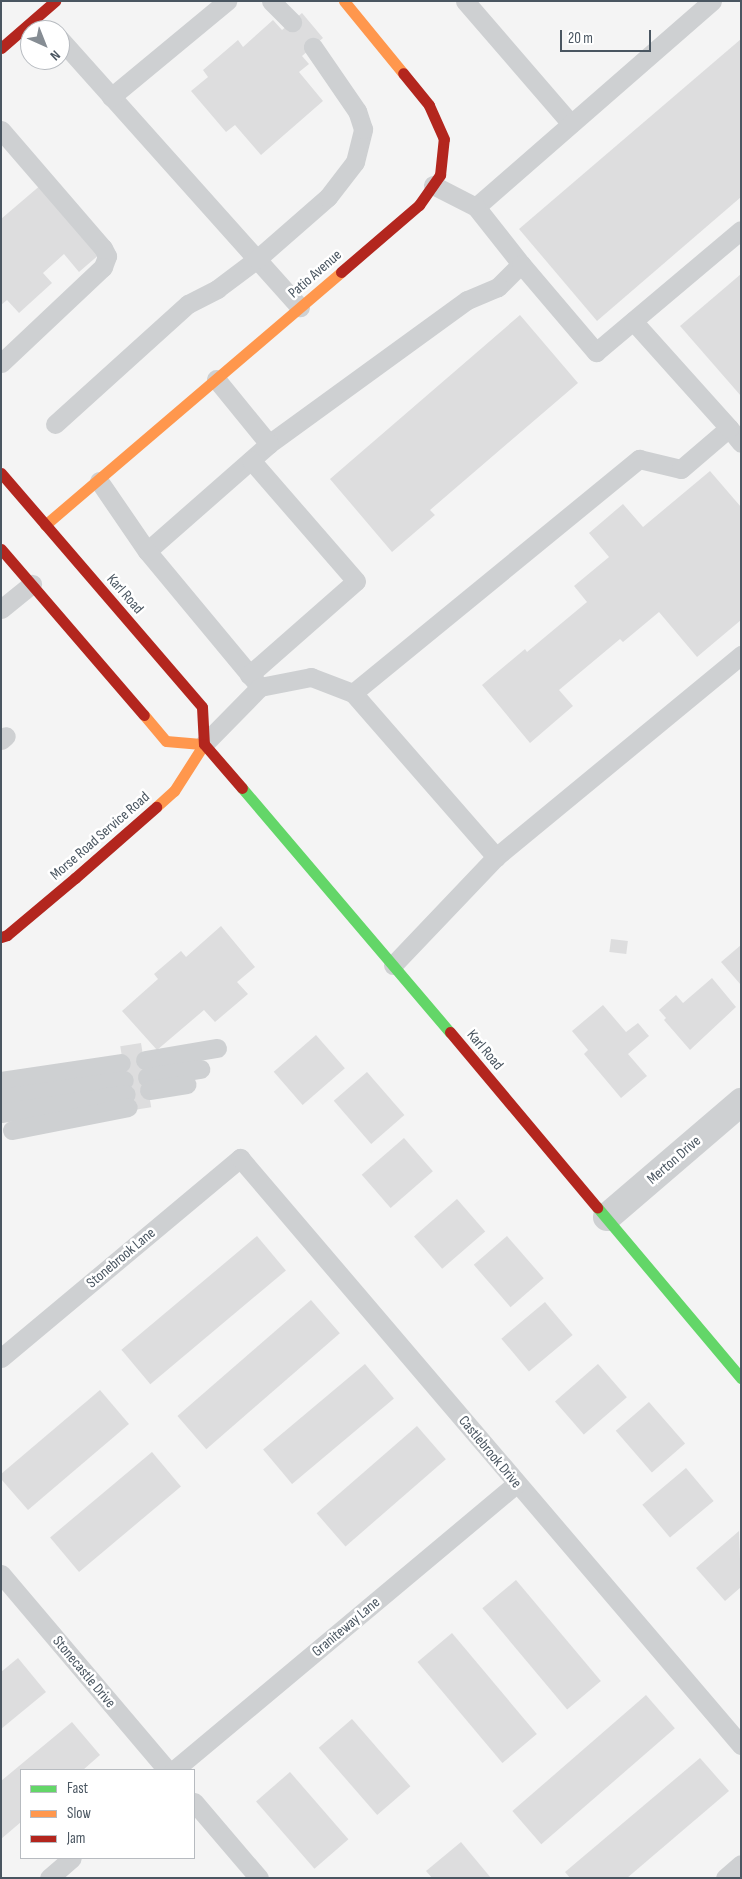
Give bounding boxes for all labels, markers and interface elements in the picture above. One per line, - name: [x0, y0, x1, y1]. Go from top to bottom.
- north arrow: [20, 20, 70, 70]
- scale bar: [562, 20, 653, 52]
- text: 20 m: [568, 29, 593, 48]
- text: N: [46, 47, 64, 64]
- street label: Patio Avenue: [285, 246, 345, 302]
- street label: Karl Road: [103, 570, 147, 618]
- street label: Morse Road Service Road: [47, 788, 153, 884]
- street label: Karl Road: [463, 1026, 507, 1074]
- street label: Merton Drive: [644, 1132, 704, 1188]
- street label: Stonebrook Lane: [83, 1224, 159, 1292]
- street label: Castlebrook Drive: [455, 1412, 525, 1492]
- street label: Graniteway Lane: [308, 1593, 384, 1661]
- street label: Stonecastle Drive: [49, 1632, 119, 1712]
- legend: [20, 1769, 195, 1859]
- text: Fast: [67, 1779, 88, 1798]
- text: Slow: [67, 1804, 91, 1823]
- text: Jam: [67, 1829, 85, 1848]

